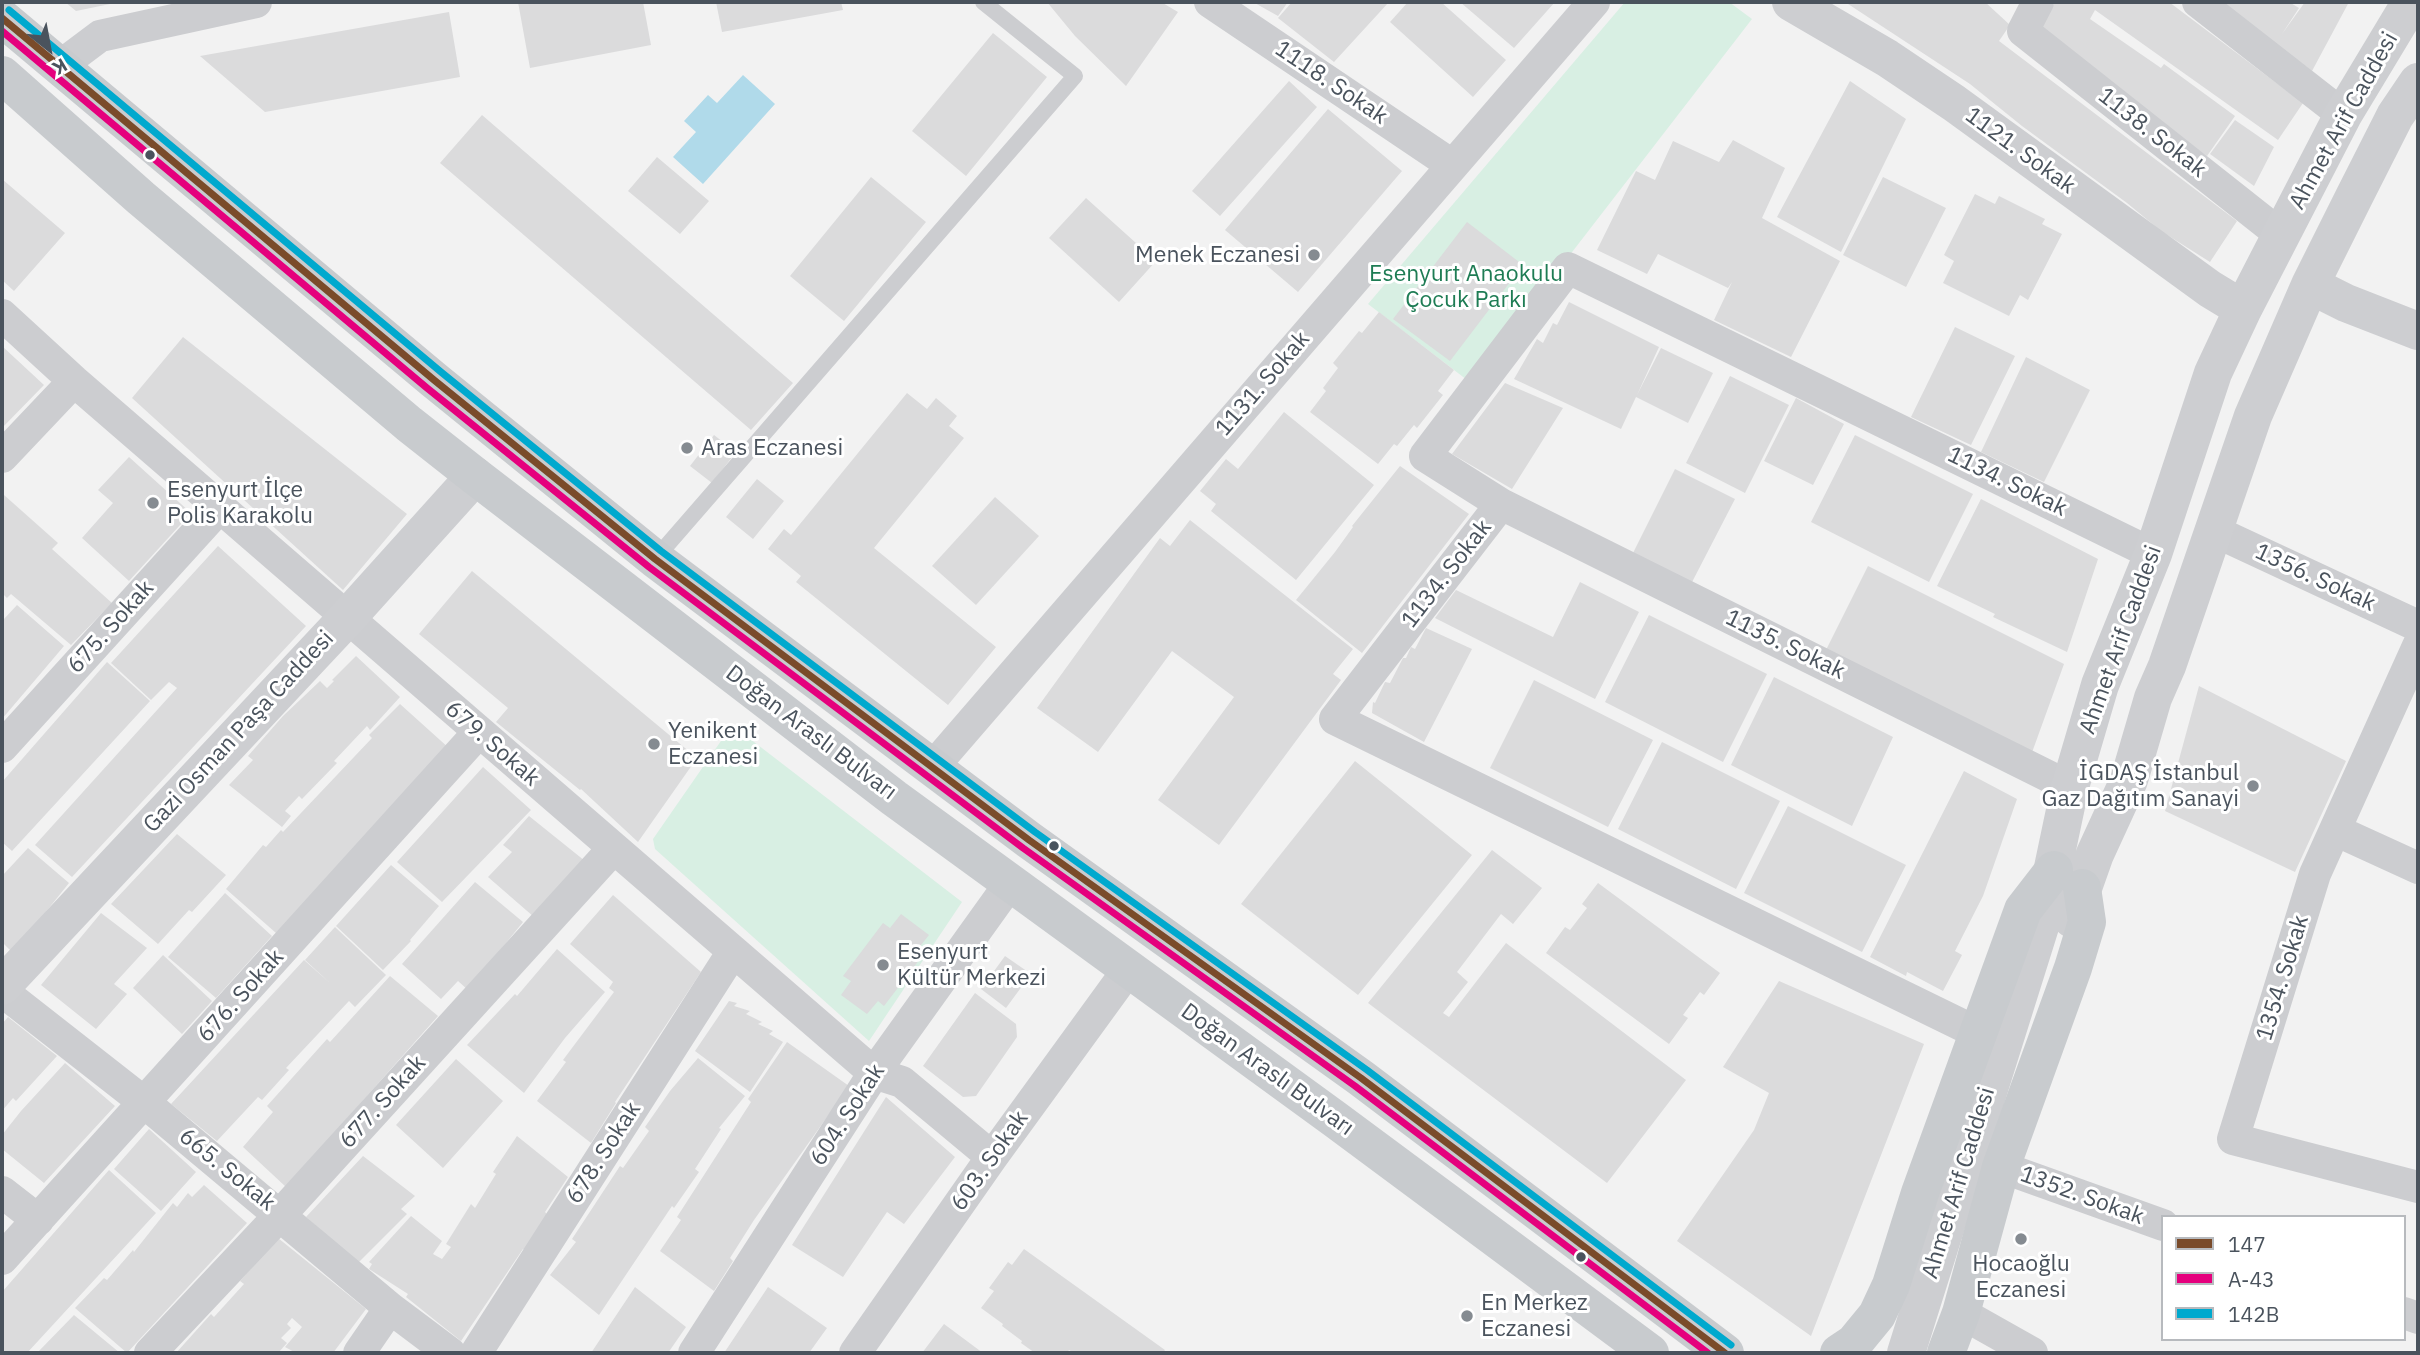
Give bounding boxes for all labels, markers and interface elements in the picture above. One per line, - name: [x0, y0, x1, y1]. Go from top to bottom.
- north arrow: [14, 14, 84, 84]
- street label: Ahmet Arif Caddesi: [2284, 27, 2404, 215]
- street label: 1118. Sokak: [1270, 35, 1392, 131]
- text: K: [48, 53, 72, 81]
- street label: 1138. Sokak: [2092, 82, 2212, 184]
- street label: 1121. Sokak: [1959, 102, 2081, 200]
- unlabelled marker: [143, 148, 157, 162]
- place label: Menek Eczanesi: [1135, 241, 1300, 269]
- marker: Menek Eczanesi: [1306, 247, 1322, 263]
- park label: Esenyurt Anaokulu Çocuk Parkı: [1369, 260, 1563, 314]
- street label: 1131. Sokak: [1210, 326, 1316, 442]
- place label: Aras Eczanesi: [701, 434, 843, 462]
- marker: Aras Eczanesi: [679, 440, 695, 456]
- street label: 1134. Sokak: [1943, 441, 2071, 523]
- place label: Esenyurt İlçe Polis Karakolu: [167, 476, 313, 530]
- marker: Esenyurt İlçe Polis Karakolu: [145, 495, 161, 511]
- street label: 1134. Sokak: [1396, 514, 1498, 634]
- street label: 1356. Sokak: [2250, 538, 2380, 618]
- street label: Ahmet Arif Caddesi: [2074, 542, 2168, 738]
- street label: 675. Sokak: [62, 575, 160, 679]
- street label: 1135. Sokak: [1721, 604, 1849, 686]
- street label: Gazi Osman Paşa Caddesi: [138, 625, 340, 839]
- street label: Doğan Araslı Bulvarı: [720, 660, 902, 806]
- street label: 679. Sokak: [439, 696, 545, 792]
- place label: Yenikent Eczanesi: [668, 717, 758, 771]
- marker: Yenikent Eczanesi: [646, 736, 662, 752]
- place label: İGDAŞ İstanbul Gaz Dağıtım Sanayi: [2042, 759, 2239, 813]
- marker: İGDAŞ İstanbul Gaz Dağıtım Sanayi: [2245, 778, 2261, 794]
- unlabelled marker: [1047, 839, 1061, 853]
- street label: 1354. Sokak: [2251, 912, 2315, 1044]
- place label: Esenyurt Kültür Merkezi: [897, 938, 1046, 992]
- street label: 676. Sokak: [192, 944, 290, 1048]
- marker: Esenyurt Kültür Merkezi: [875, 957, 891, 973]
- street label: Doğan Araslı Bulvarı: [1175, 998, 1359, 1142]
- street label: 677. Sokak: [334, 1050, 432, 1154]
- street label: 604. Sokak: [805, 1059, 891, 1171]
- street label: Ahmet Arif Caddesi: [1917, 1084, 2001, 1282]
- street label: 678. Sokak: [561, 1097, 647, 1209]
- street label: 603. Sokak: [946, 1106, 1034, 1216]
- street label: 665. Sokak: [173, 1123, 281, 1217]
- street label: 1352. Sokak: [2016, 1161, 2148, 1231]
- legend: [2161, 1215, 2406, 1341]
- text: 147: [2228, 1230, 2266, 1258]
- marker: Hocaoğlu Eczanesi: [2013, 1231, 2029, 1247]
- unlabelled marker: [1574, 1250, 1588, 1264]
- place label: Hocaoğlu Eczanesi: [1972, 1250, 2070, 1304]
- text: A-43: [2228, 1265, 2275, 1293]
- place label: En Merkez Eczanesi: [1481, 1289, 1588, 1343]
- text: 142B: [2228, 1300, 2280, 1328]
- marker: En Merkez Eczanesi: [1459, 1308, 1475, 1324]

